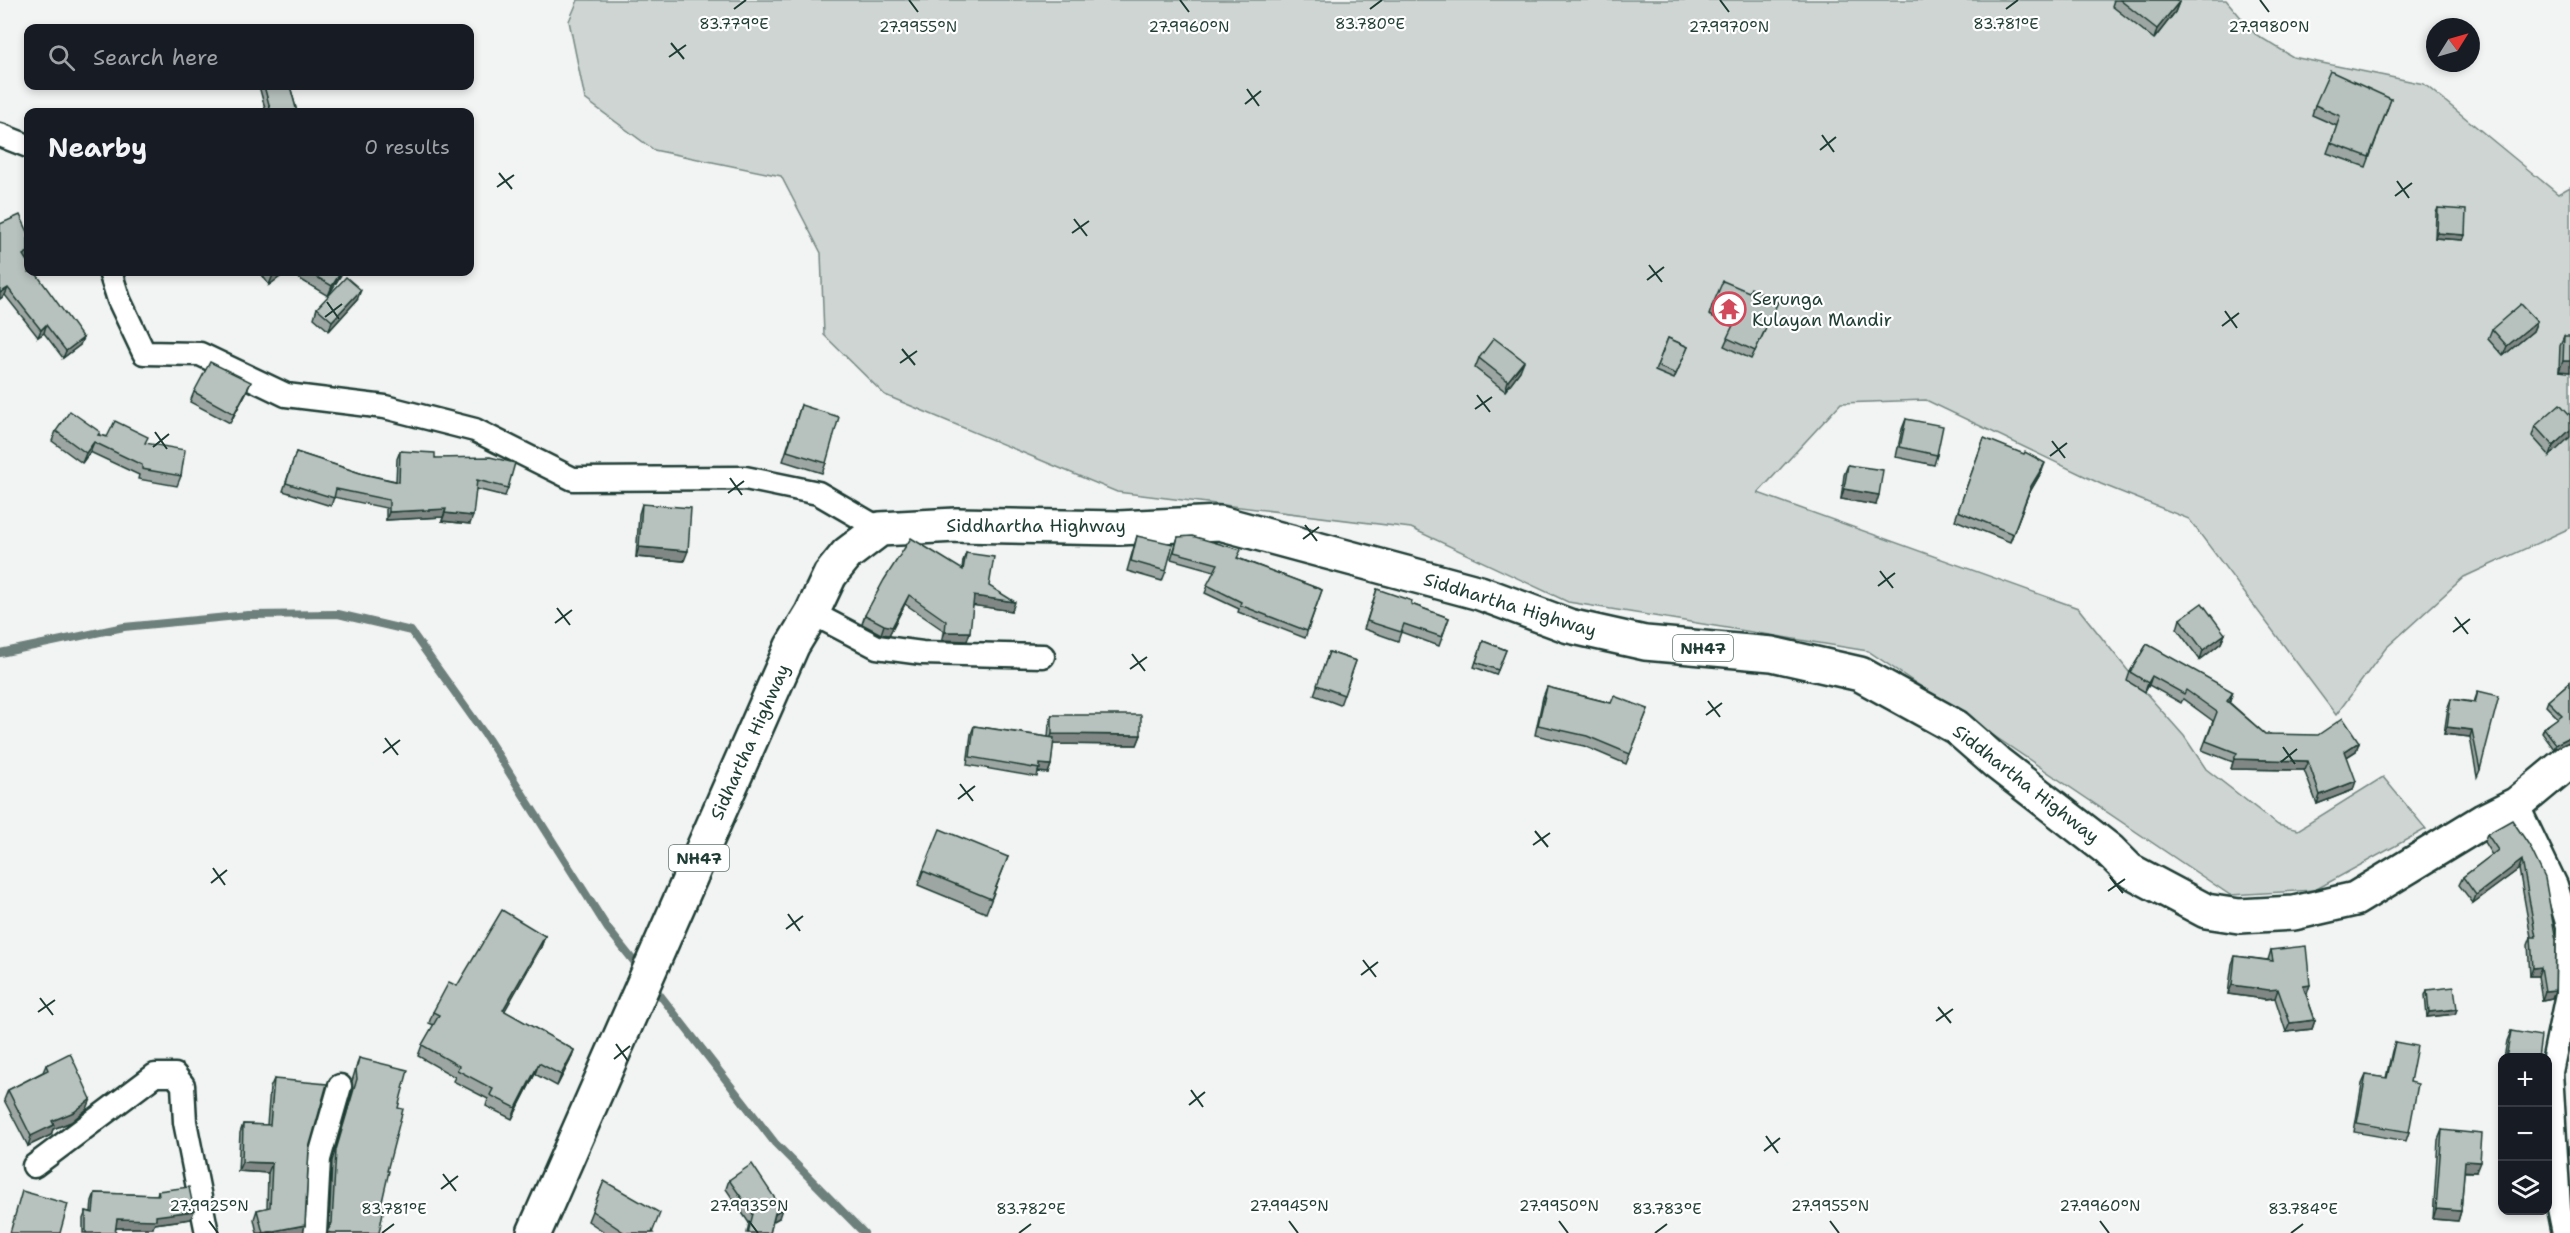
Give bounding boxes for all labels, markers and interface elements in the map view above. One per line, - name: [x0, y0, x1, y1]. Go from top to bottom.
- text: 83.779°E: [699, 14, 769, 34]
- text: 83.780°E: [1335, 14, 1405, 34]
- text: 83.781°E: [1973, 14, 2039, 34]
- text: 27.9955°N: [879, 17, 957, 37]
- text: 27.9960°N: [1149, 17, 1229, 37]
- text: 27.9970°N: [1689, 17, 1769, 37]
- text: 27.9980°N: [2228, 17, 2310, 37]
- north arrow: [2426, 18, 2480, 72]
- search box: [24, 24, 474, 90]
- icon: search: [45, 41, 78, 74]
- text: Search here: [93, 43, 219, 72]
- text: Nearby: [48, 130, 147, 165]
- text: 0 results: [364, 134, 450, 160]
- place label: Serunga Kulayan Mandir: [1752, 287, 1892, 332]
- temple icon: Serunga Kulayan Mandir: [1711, 291, 1747, 327]
- street label: Siddhartha Highway: [946, 514, 1126, 538]
- street label: Siddhartha Highway: [1421, 567, 1599, 643]
- road number: NH47: [1673, 635, 1733, 661]
- street label: Sidhartha Highway: [705, 660, 795, 824]
- street label: Siddhartha Highway: [1948, 719, 2104, 849]
- road number: NH47: [669, 845, 729, 871]
- map controls: [2498, 1053, 2552, 1215]
- button: +: [2498, 1053, 2552, 1107]
- button: −: [2498, 1107, 2552, 1161]
- button: layers: [2498, 1161, 2552, 1215]
- text: 27.9925°N: [169, 1196, 249, 1216]
- text: 27.9935°N: [709, 1196, 789, 1216]
- text: 27.9945°N: [1249, 1196, 1329, 1216]
- text: 27.9950°N: [1519, 1196, 1599, 1216]
- text: 27.9955°N: [1791, 1196, 1869, 1216]
- text: 27.9960°N: [2060, 1196, 2140, 1216]
- text: 83.781°E: [361, 1199, 427, 1219]
- text: 83.782°E: [996, 1199, 1066, 1219]
- text: 83.783°E: [1632, 1199, 1702, 1219]
- text: 83.784°E: [2268, 1199, 2338, 1219]

